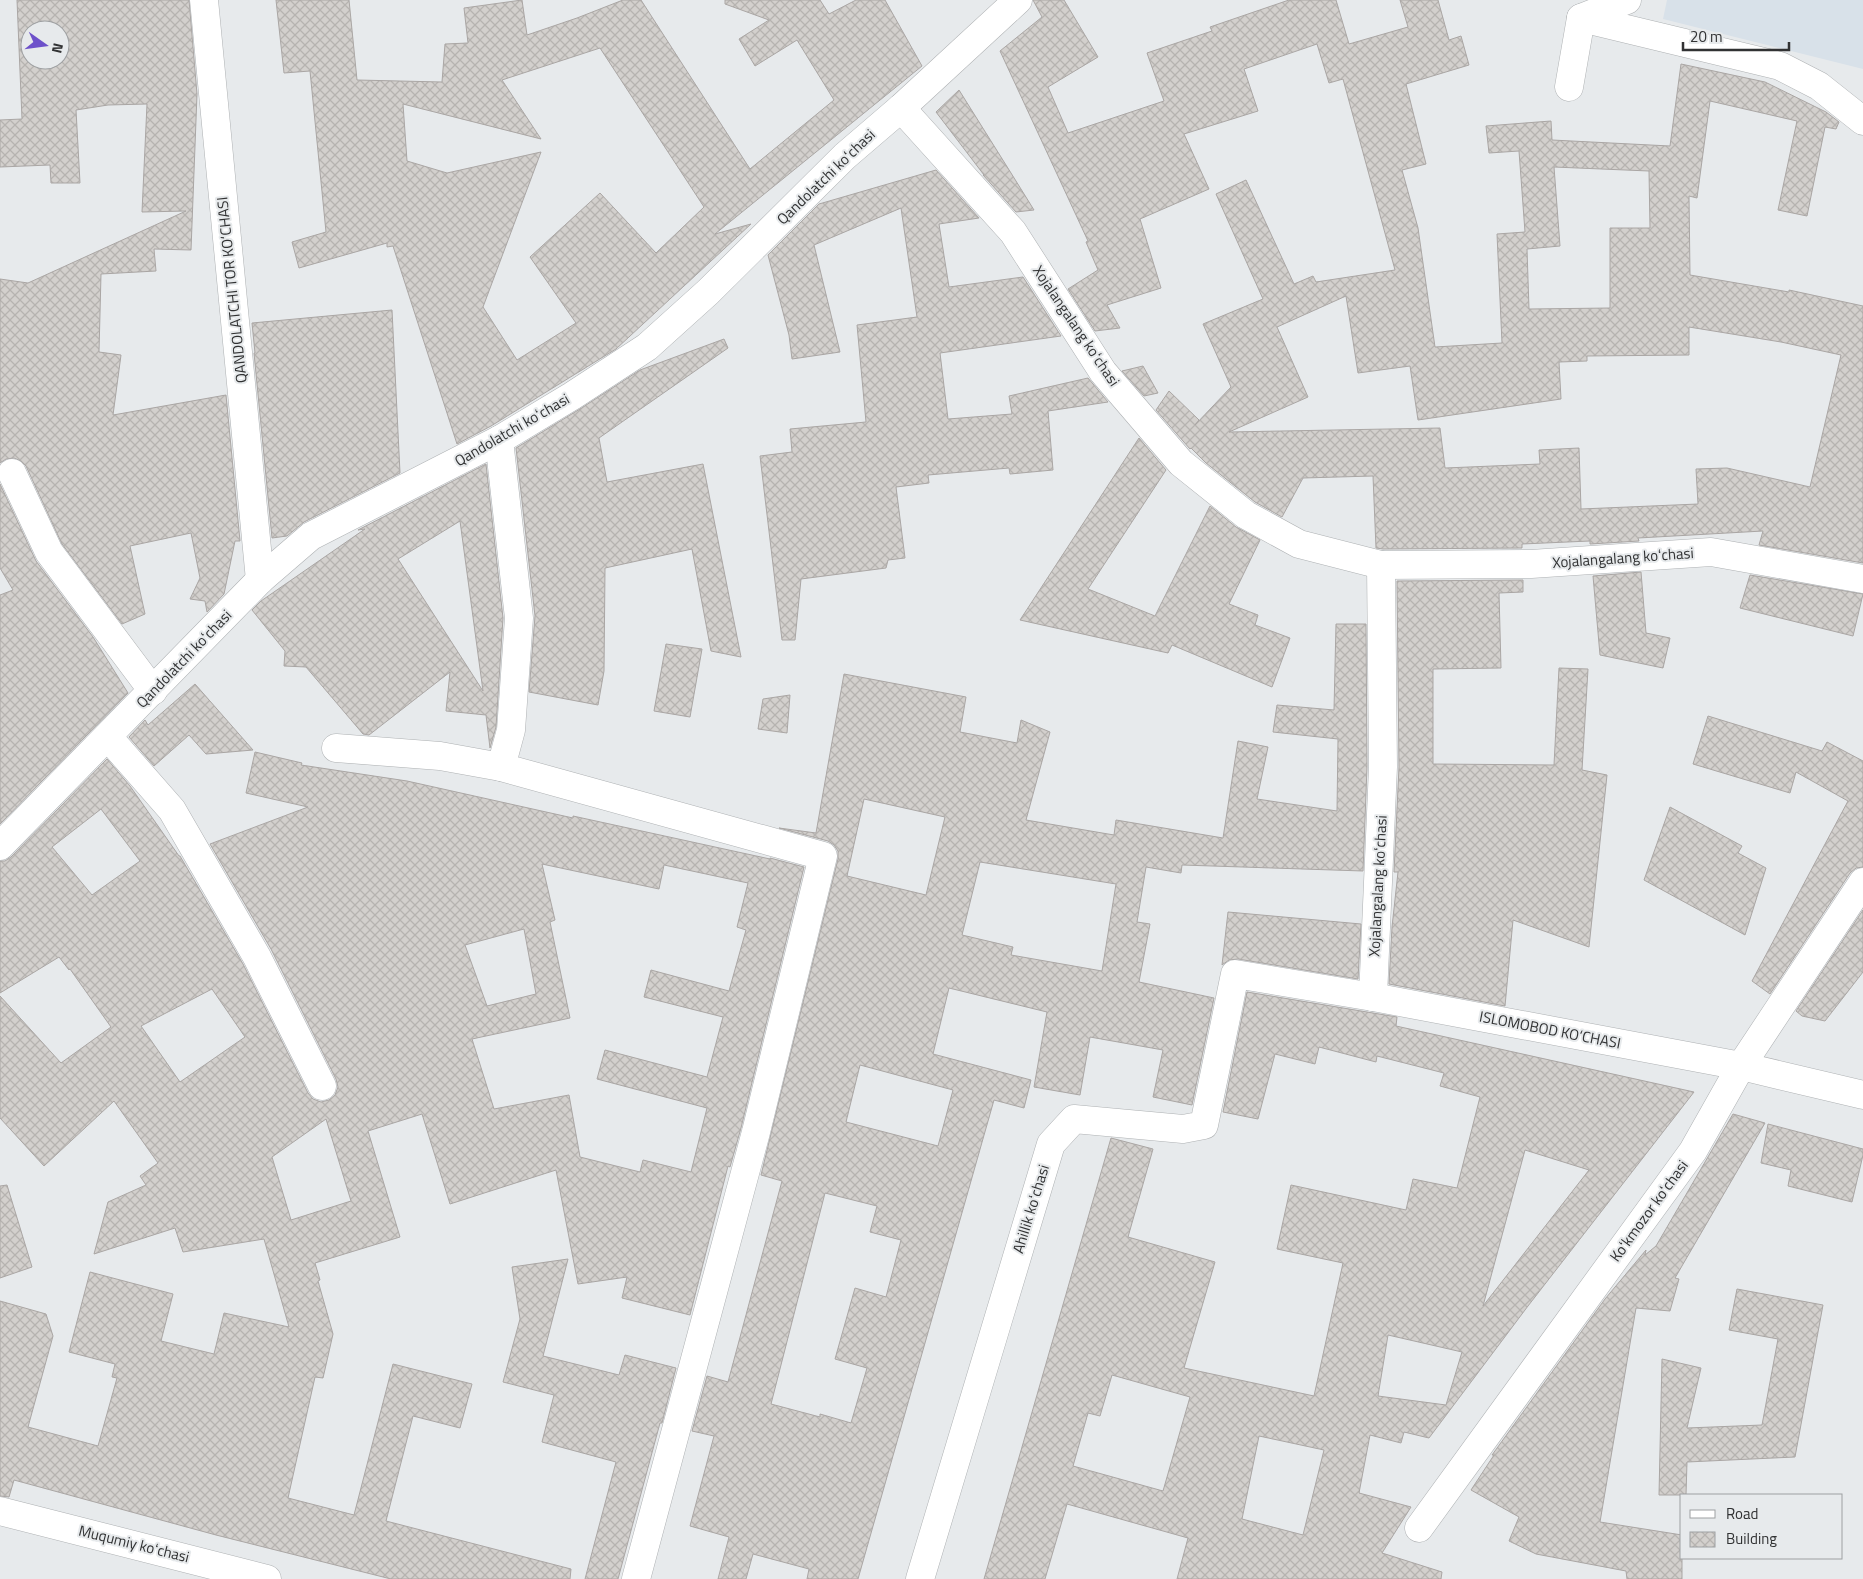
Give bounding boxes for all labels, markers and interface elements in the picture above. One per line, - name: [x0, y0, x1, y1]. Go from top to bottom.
- north arrow: [20, 20, 70, 70]
- scale bar: [1683, 20, 1789, 52]
- text: 20 m: [1690, 25, 1723, 48]
- text: N: [47, 41, 69, 56]
- street label: Qandolatchi koʻchasi: [771, 123, 880, 230]
- street label: QANDOLATCHI TOR KO‘CHASI: [210, 196, 253, 384]
- street label: Xojalangalang koʻchasi: [1027, 261, 1126, 391]
- street label: Qandolatchi koʻchasi: [450, 387, 574, 472]
- street label: Xojalangalang koʻchasi: [1551, 541, 1694, 574]
- street label: Qandolatchi koʻchasi: [130, 604, 237, 713]
- street label: Xojalangalang koʻchasi: [1362, 815, 1393, 957]
- street label: ISLOMOBOD KO‘CHASI: [1477, 1005, 1623, 1055]
- street label: Koʻkmozor koʻchasi: [1604, 1155, 1693, 1266]
- street label: Ahillik koʻchasi: [1006, 1162, 1055, 1256]
- legend: [1680, 1494, 1843, 1559]
- text: Road: [1726, 1502, 1758, 1525]
- street label: Muqumiy koʻchasi: [76, 1519, 192, 1568]
- text: Building: [1726, 1527, 1777, 1550]

